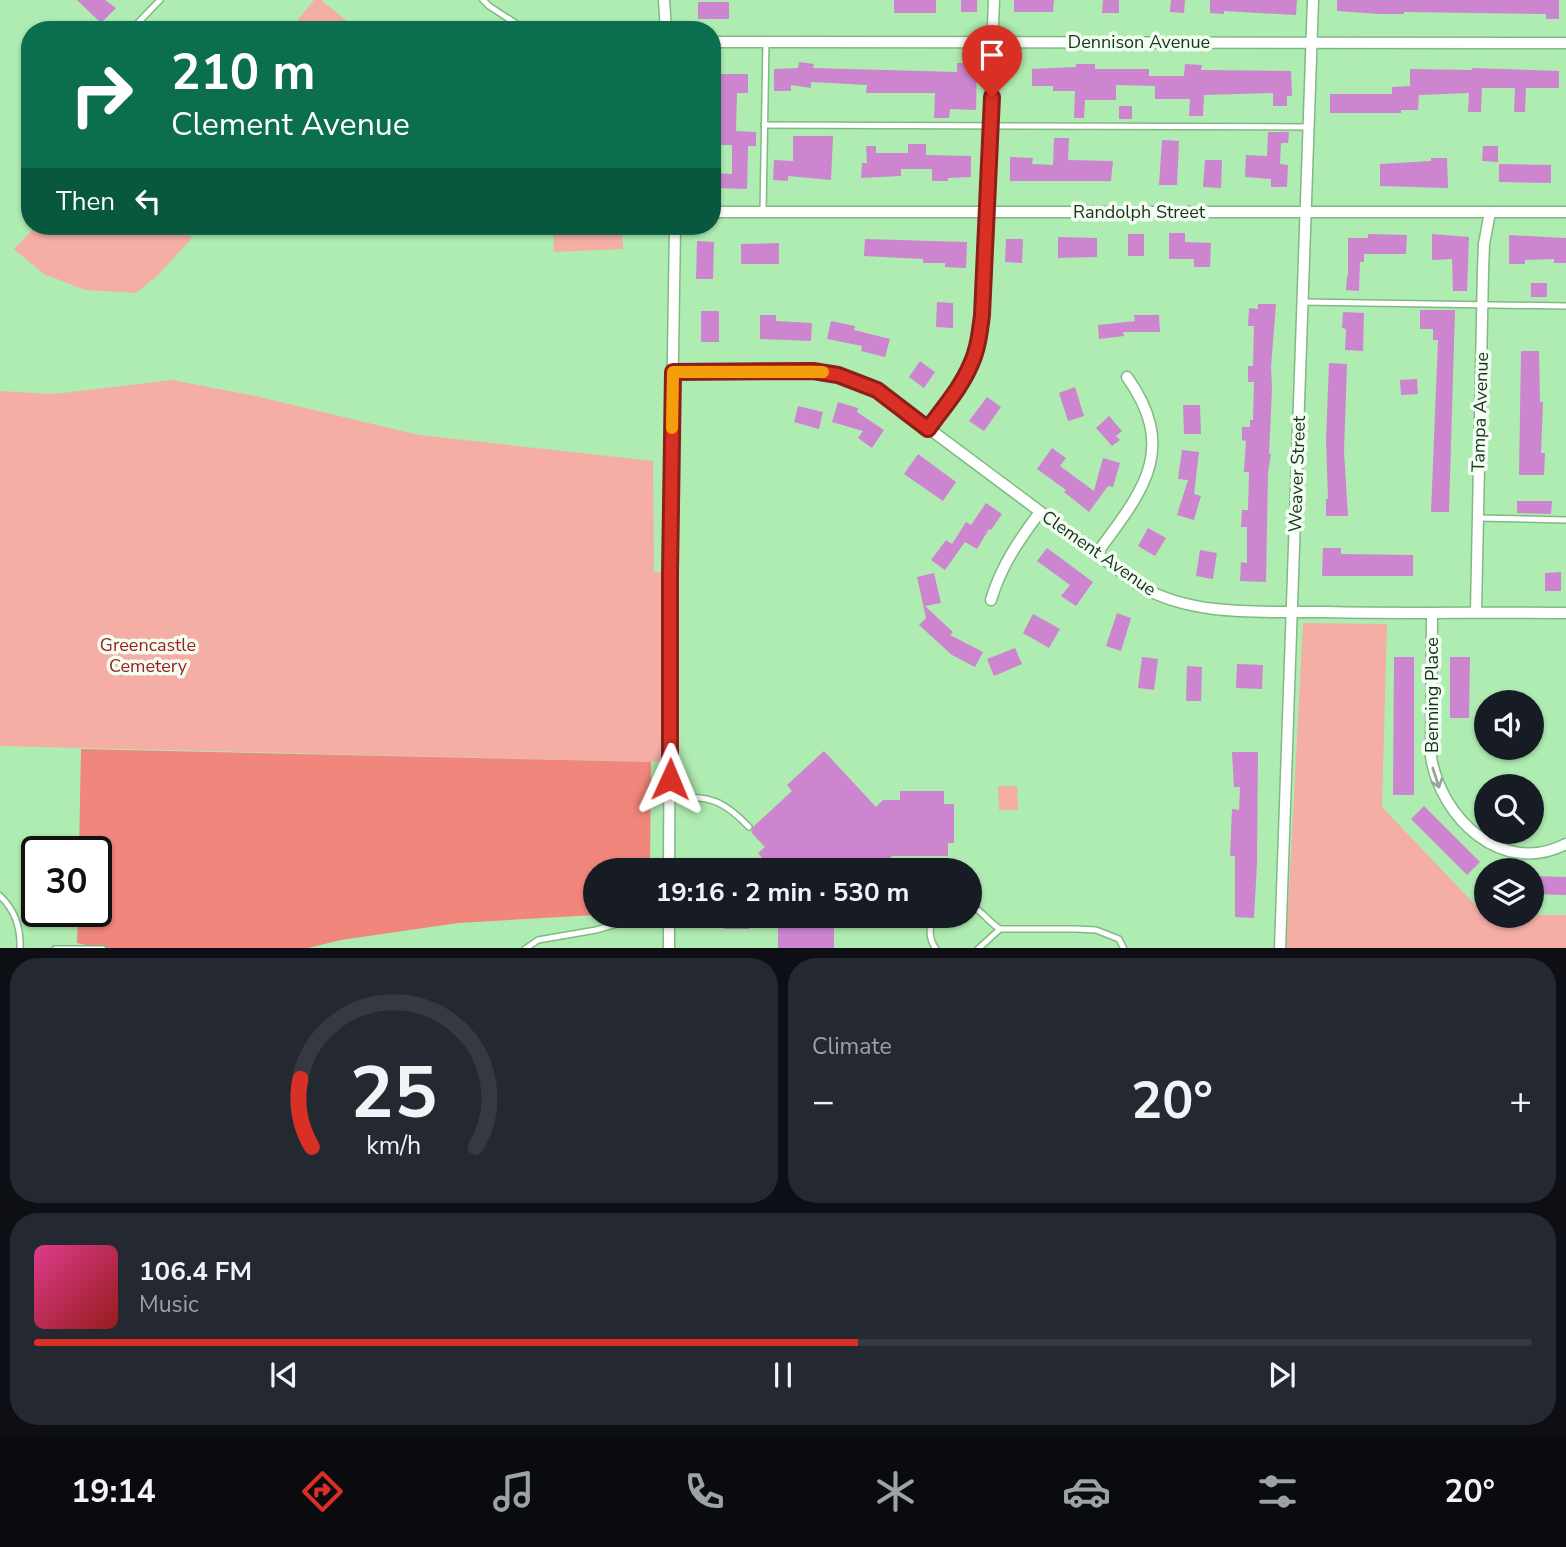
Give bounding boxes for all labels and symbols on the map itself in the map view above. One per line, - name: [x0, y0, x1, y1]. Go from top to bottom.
- pin: [962, 25, 1022, 97]
- street label: Dennison Avenue: [1068, 30, 1210, 54]
- street label: Randolph Street: [1073, 200, 1206, 224]
- street label: Tampa Avenue: [1466, 351, 1494, 473]
- street label: Weaver Street: [1283, 415, 1311, 533]
- street label: Clement Avenue: [1037, 505, 1161, 601]
- park label: Greencastle Cemetery: [100, 633, 196, 678]
- street label: Benning Place: [1420, 637, 1444, 753]
- position arrow: [633, 742, 707, 816]
- one-way arrow: [1430, 767, 1443, 789]
- speed limit sign: 30: [21, 836, 112, 927]

